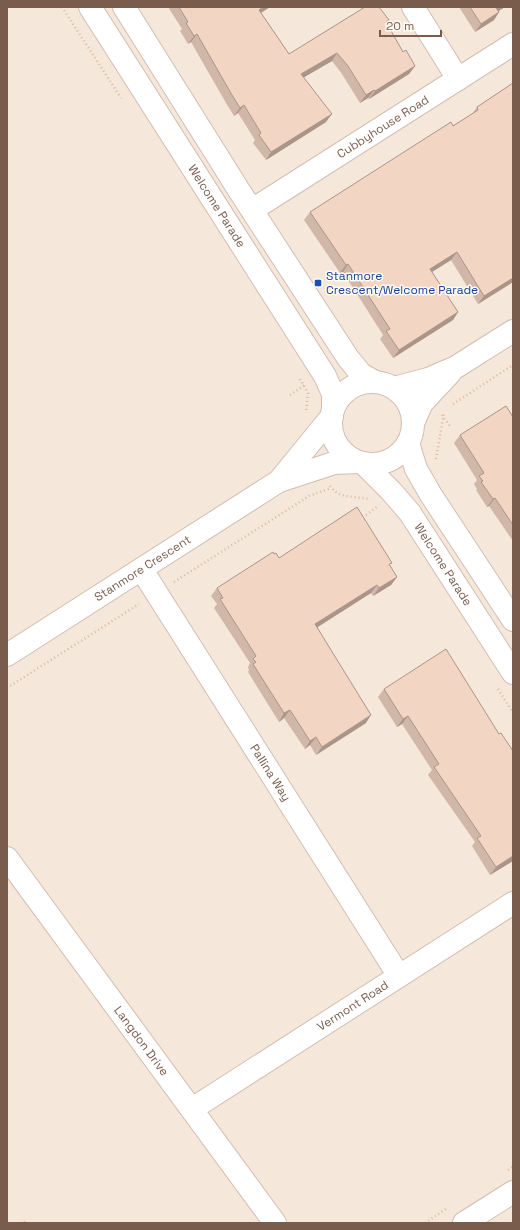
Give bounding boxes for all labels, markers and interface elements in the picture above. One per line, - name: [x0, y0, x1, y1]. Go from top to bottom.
- scale bar: [380, 12, 441, 38]
- text: 20 m: [386, 18, 414, 34]
- street label: Cubbyhouse Road: [334, 92, 432, 162]
- street label: Welcome Parade: [184, 162, 249, 251]
- place label: Stanmore Crescent/Welcome Parade: [326, 268, 478, 298]
- marker: Stanmore Crescent/Welcome Parade: [313, 278, 323, 288]
- street label: Welcome Parade: [411, 520, 476, 609]
- street label: Stanmore Crescent: [91, 531, 194, 605]
- street label: Pallina Way: [246, 741, 294, 804]
- street label: Vermont Road: [314, 977, 391, 1035]
- street label: Langdon Drive: [110, 1003, 172, 1079]

